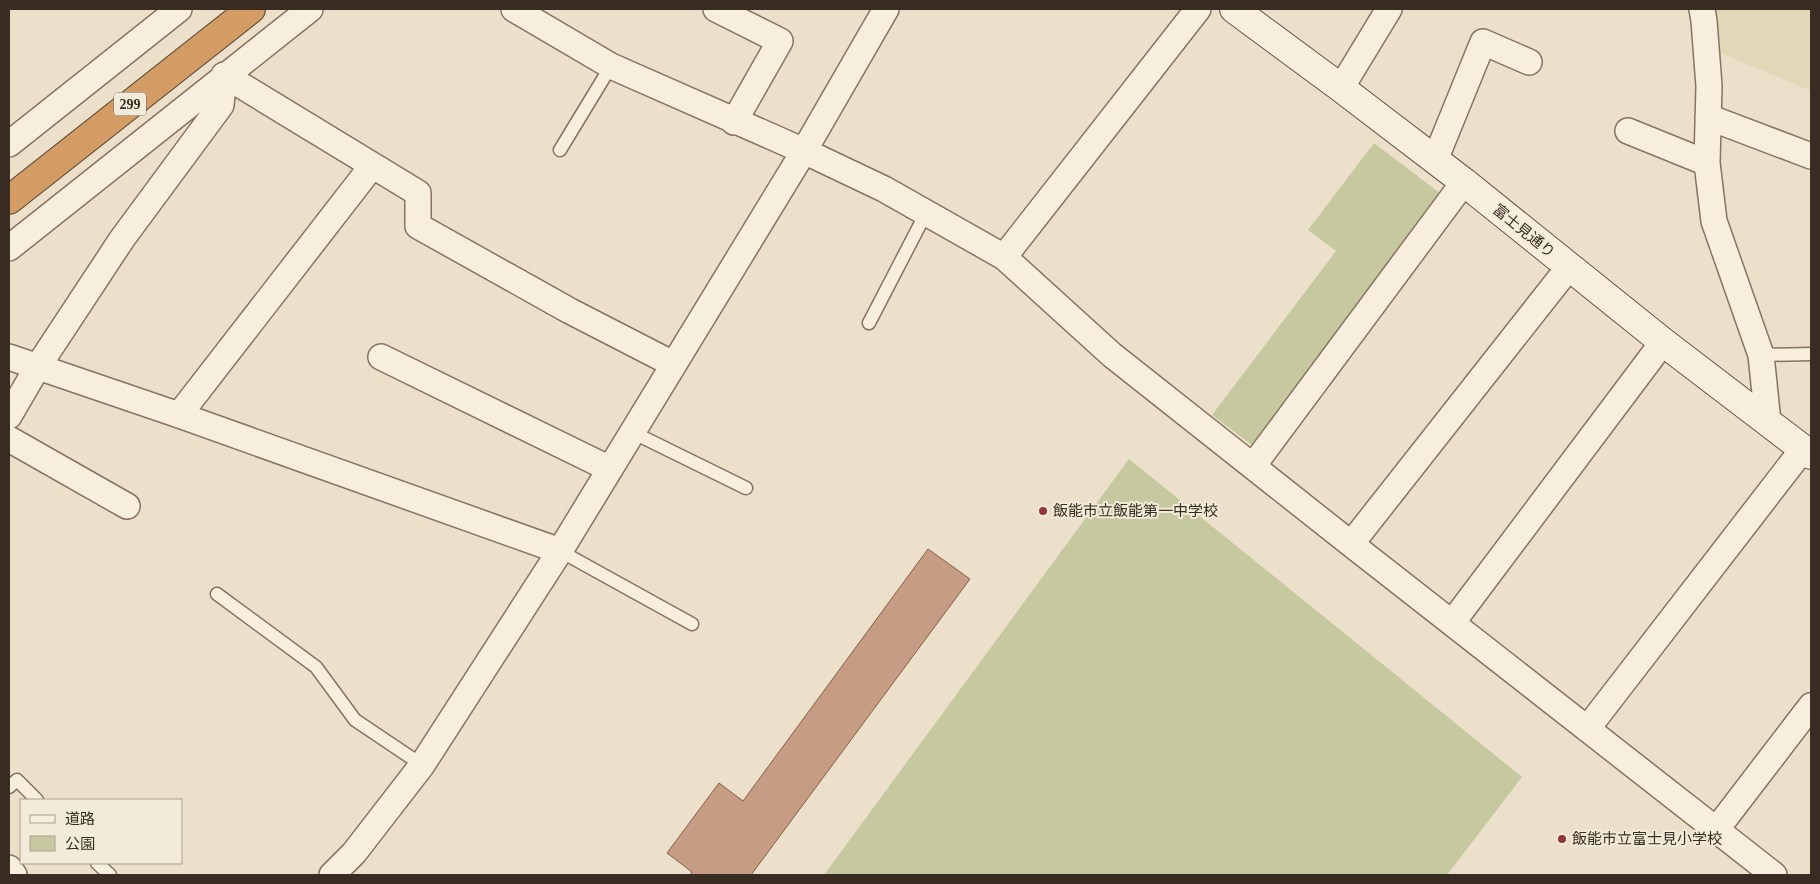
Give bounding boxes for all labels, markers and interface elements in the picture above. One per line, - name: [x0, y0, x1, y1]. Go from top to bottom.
- road number: 299: [114, 92, 146, 116]
- street label: 富士見通り: [1490, 201, 1558, 261]
- place label: 飯能市立飯能第一中学校: [1053, 502, 1218, 519]
- marker: 飯能市立飯能第一中学校: [1037, 505, 1049, 517]
- legend: [20, 799, 182, 864]
- text: 道路: [65, 811, 95, 827]
- place label: 飯能市立富士見小学校: [1572, 830, 1722, 847]
- marker: 飯能市立富士見小学校: [1556, 833, 1568, 845]
- text: 公園: [65, 836, 95, 852]

